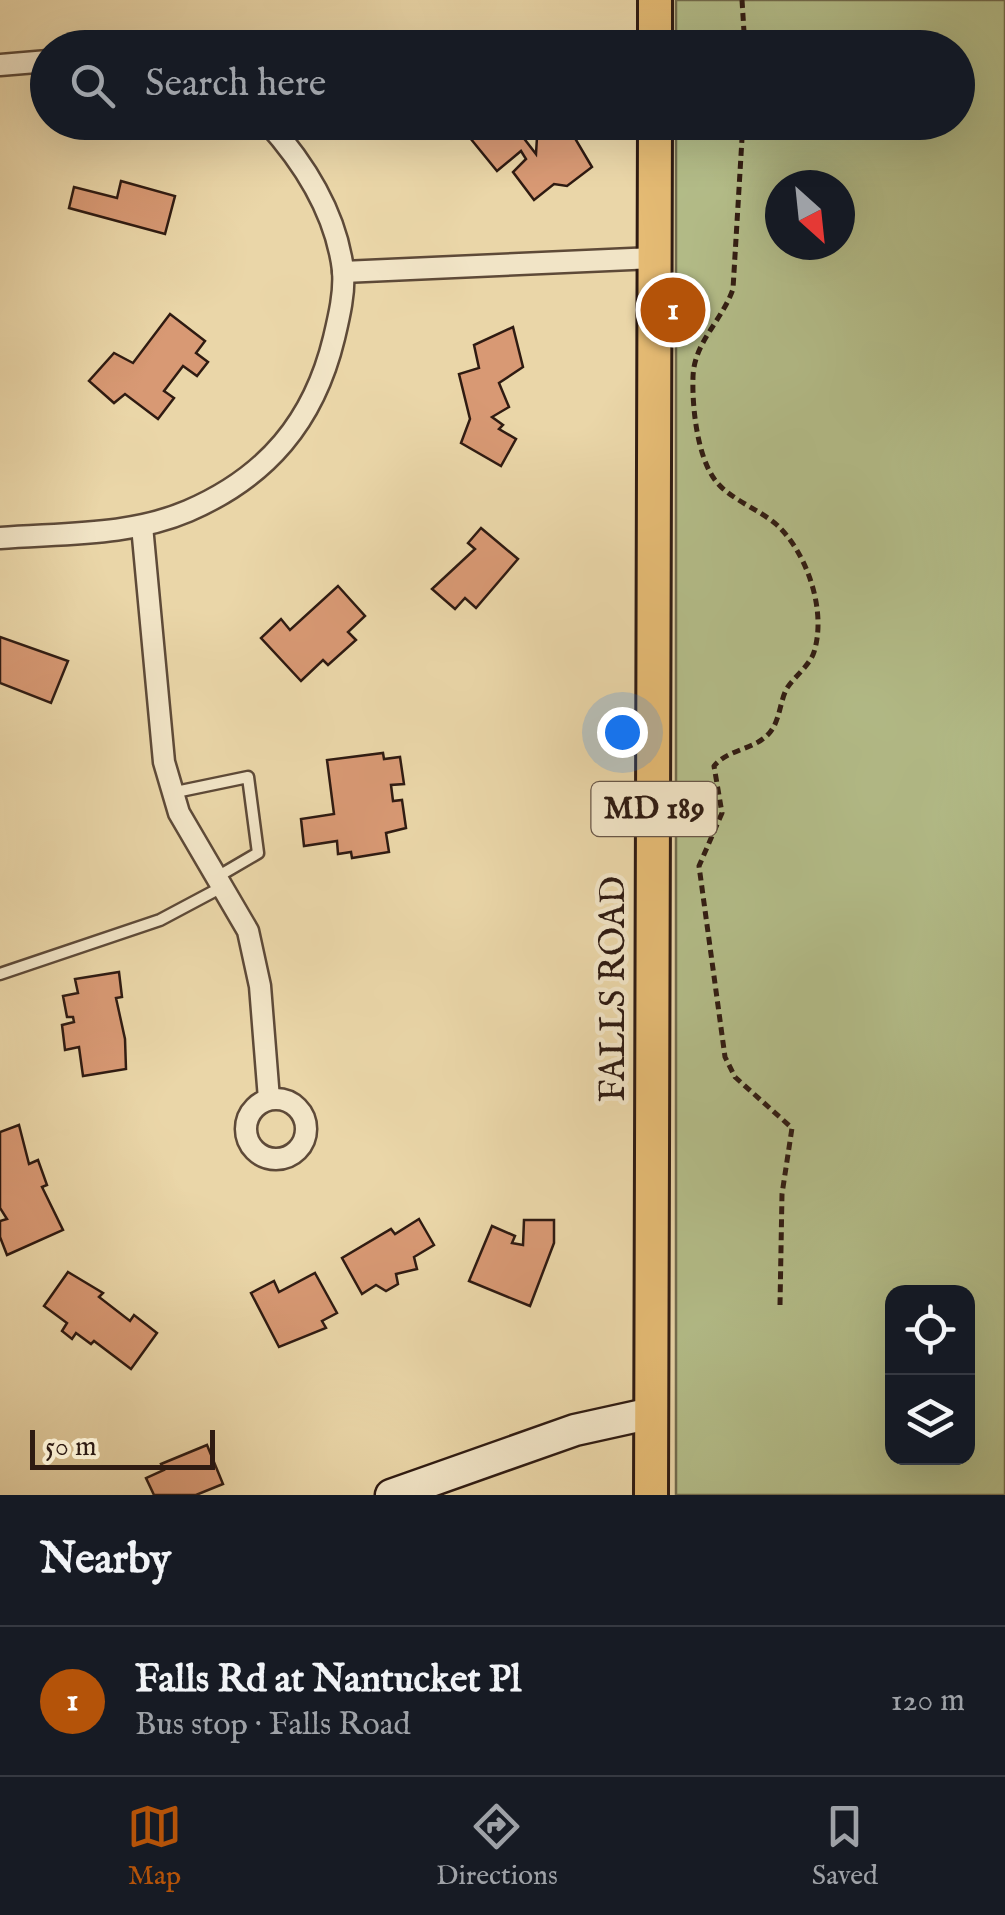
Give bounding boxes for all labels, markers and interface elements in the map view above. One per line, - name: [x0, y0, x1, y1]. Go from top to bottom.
- search box: [30, 30, 975, 140]
- icon: search: [65, 58, 120, 113]
- text: Search here: [145, 61, 326, 109]
- north arrow: [765, 170, 855, 260]
- pin: 1: [640, 272, 706, 348]
- your location: [597, 707, 648, 758]
- road number: MD 189: [592, 782, 716, 836]
- street label: FALLS ROAD: [592, 876, 637, 1102]
- map controls: [885, 1285, 975, 1465]
- button: locate: [885, 1285, 975, 1375]
- button: layers: [885, 1375, 975, 1465]
- scale bar: [30, 1425, 215, 1470]
- text: 50 m: [45, 1430, 97, 1465]
- text: Nearby: [40, 1534, 171, 1587]
- text: Falls Rd at Nantucket Pl: [135, 1657, 521, 1705]
- text: 1: [67, 1681, 78, 1722]
- text: 120 m: [891, 1681, 965, 1722]
- text: Bus stop · Falls Road: [135, 1705, 411, 1746]
- tab: Map: [127, 1799, 182, 1894]
- tab: Directions: [436, 1799, 558, 1894]
- tab: Saved: [812, 1799, 878, 1894]

